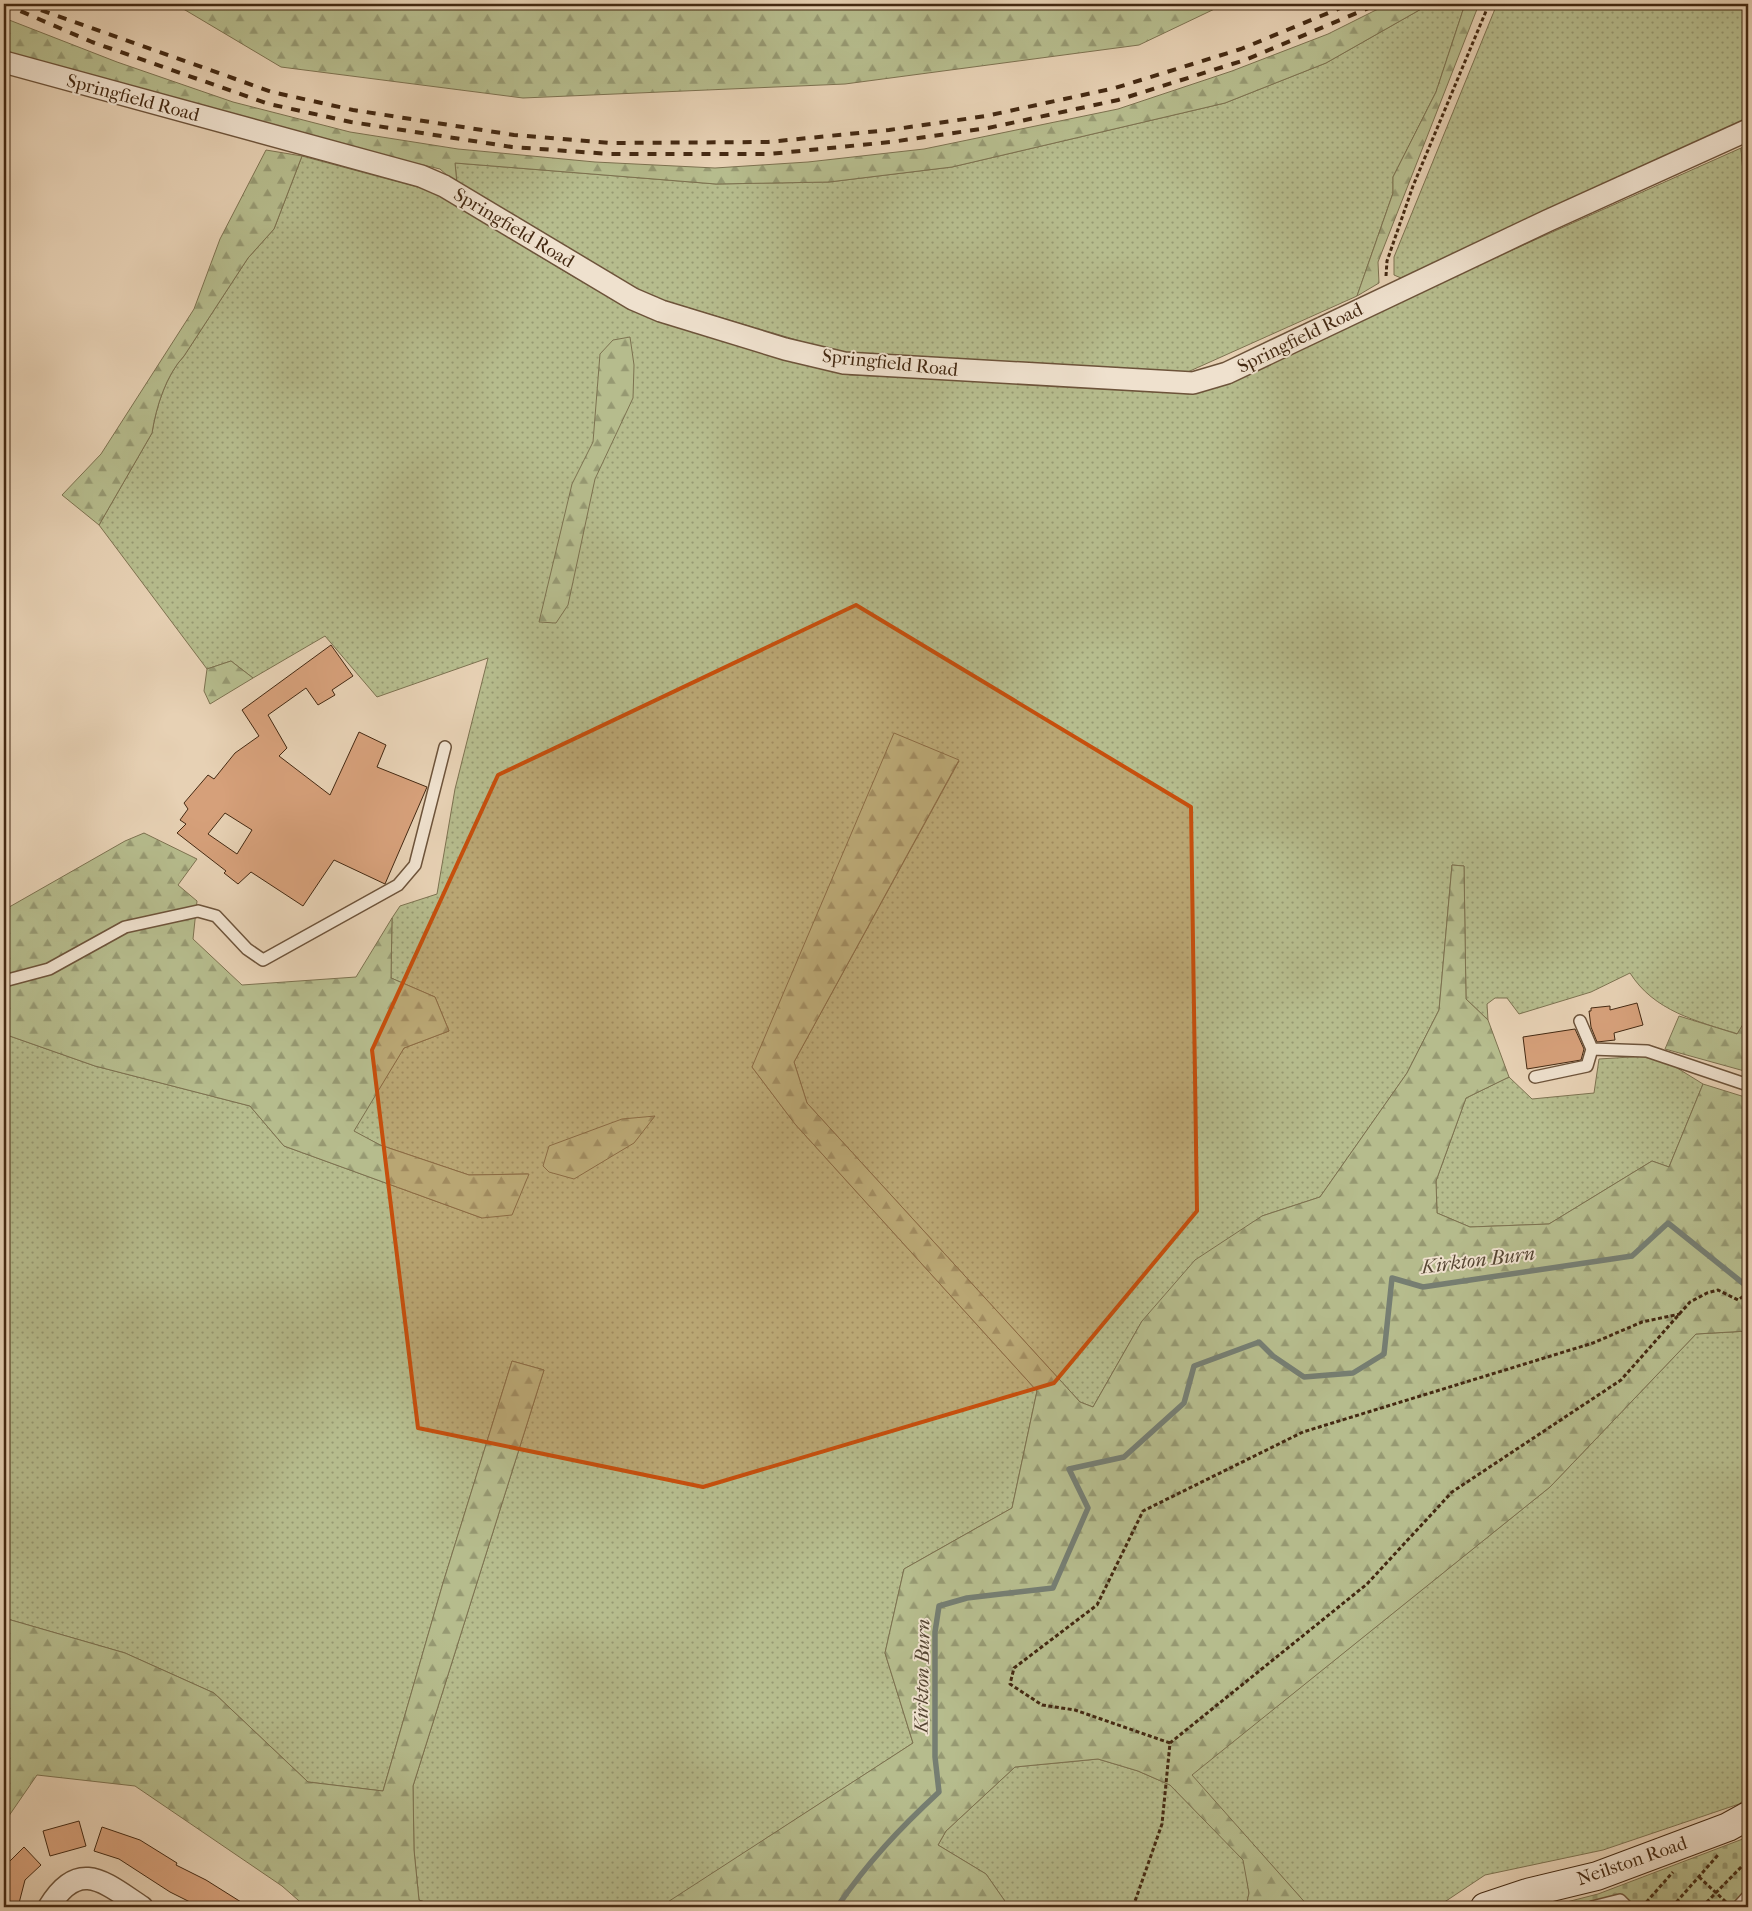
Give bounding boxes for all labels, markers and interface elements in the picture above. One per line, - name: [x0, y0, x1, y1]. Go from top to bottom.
- street label: Springfield Road: [64, 70, 202, 126]
- street label: Springfield Road: [450, 183, 579, 273]
- street label: Springfield Road: [1234, 298, 1367, 378]
- street label: Springfield Road: [821, 345, 960, 381]
- water label: Kirkton Burn: [1418, 1242, 1536, 1279]
- water label: Kirkton Burn: [909, 1619, 934, 1735]
- street label: Neilston Road: [1574, 1832, 1691, 1890]

